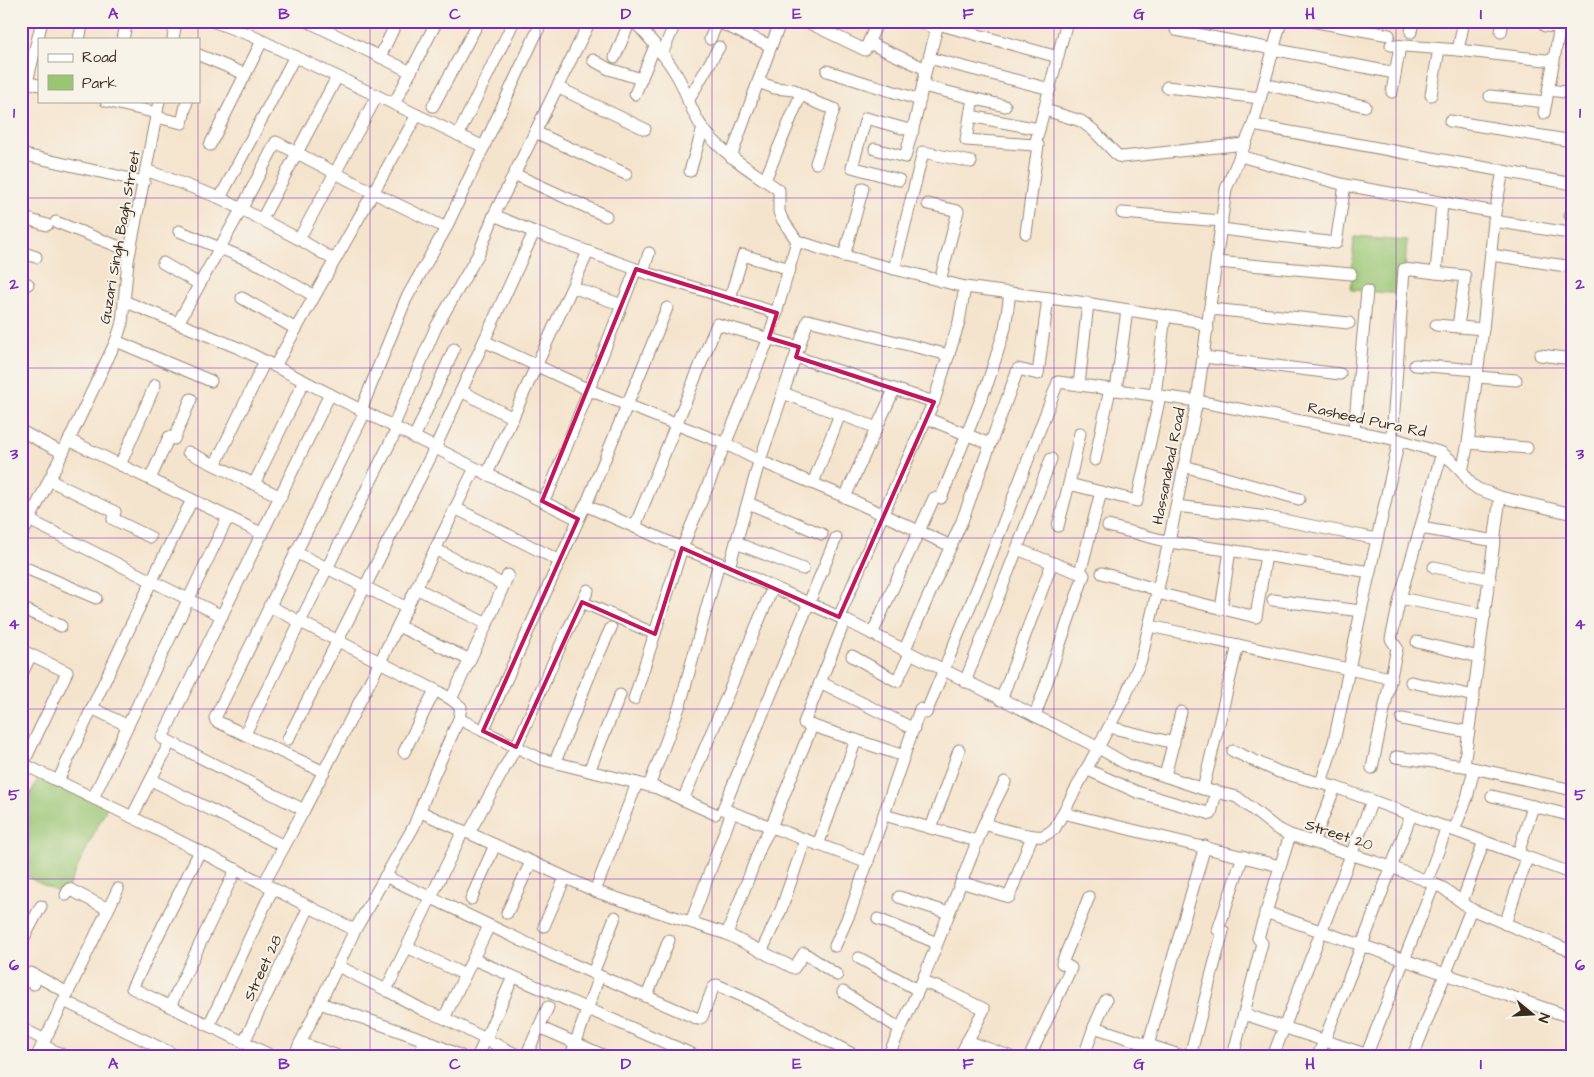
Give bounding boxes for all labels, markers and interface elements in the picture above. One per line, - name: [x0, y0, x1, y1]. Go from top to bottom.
- text: A: [108, 3, 119, 25]
- text: B: [278, 3, 290, 25]
- text: C: [449, 3, 461, 25]
- text: D: [621, 3, 632, 25]
- text: E: [792, 3, 802, 25]
- text: F: [962, 3, 974, 25]
- text: G: [1133, 3, 1145, 25]
- text: H: [1305, 3, 1315, 25]
- text: I: [1480, 3, 1482, 25]
- legend: [38, 38, 200, 102]
- text: Road: [82, 47, 117, 68]
- text: Park: [82, 73, 117, 94]
- text: 1: [13, 102, 16, 124]
- text: 1: [1579, 102, 1582, 124]
- street label: Guzari Singh Bagh Street: [94, 149, 147, 326]
- text: 2: [8, 273, 19, 295]
- text: 2: [1574, 273, 1585, 295]
- street label: Rasheed Pura Rd: [1306, 397, 1429, 443]
- street label: Hassanabad Road: [1147, 405, 1191, 526]
- text: 3: [9, 443, 19, 465]
- text: 3: [1575, 443, 1585, 465]
- text: 4: [9, 613, 20, 635]
- text: 4: [1575, 613, 1586, 635]
- text: 5: [8, 784, 20, 806]
- text: 5: [1574, 784, 1586, 806]
- street label: Street 20: [1302, 814, 1376, 856]
- street label: Street 28: [239, 931, 288, 1004]
- text: 6: [9, 954, 19, 976]
- text: 6: [1575, 954, 1585, 976]
- north arrow: [1506, 990, 1556, 1040]
- text: N: [1532, 1010, 1554, 1025]
- text: A: [108, 1053, 119, 1075]
- text: B: [278, 1053, 290, 1075]
- text: C: [449, 1053, 461, 1075]
- text: D: [621, 1053, 632, 1075]
- text: E: [792, 1053, 802, 1075]
- text: F: [962, 1053, 974, 1075]
- text: G: [1133, 1053, 1145, 1075]
- text: H: [1305, 1053, 1315, 1075]
- text: I: [1480, 1053, 1482, 1075]

